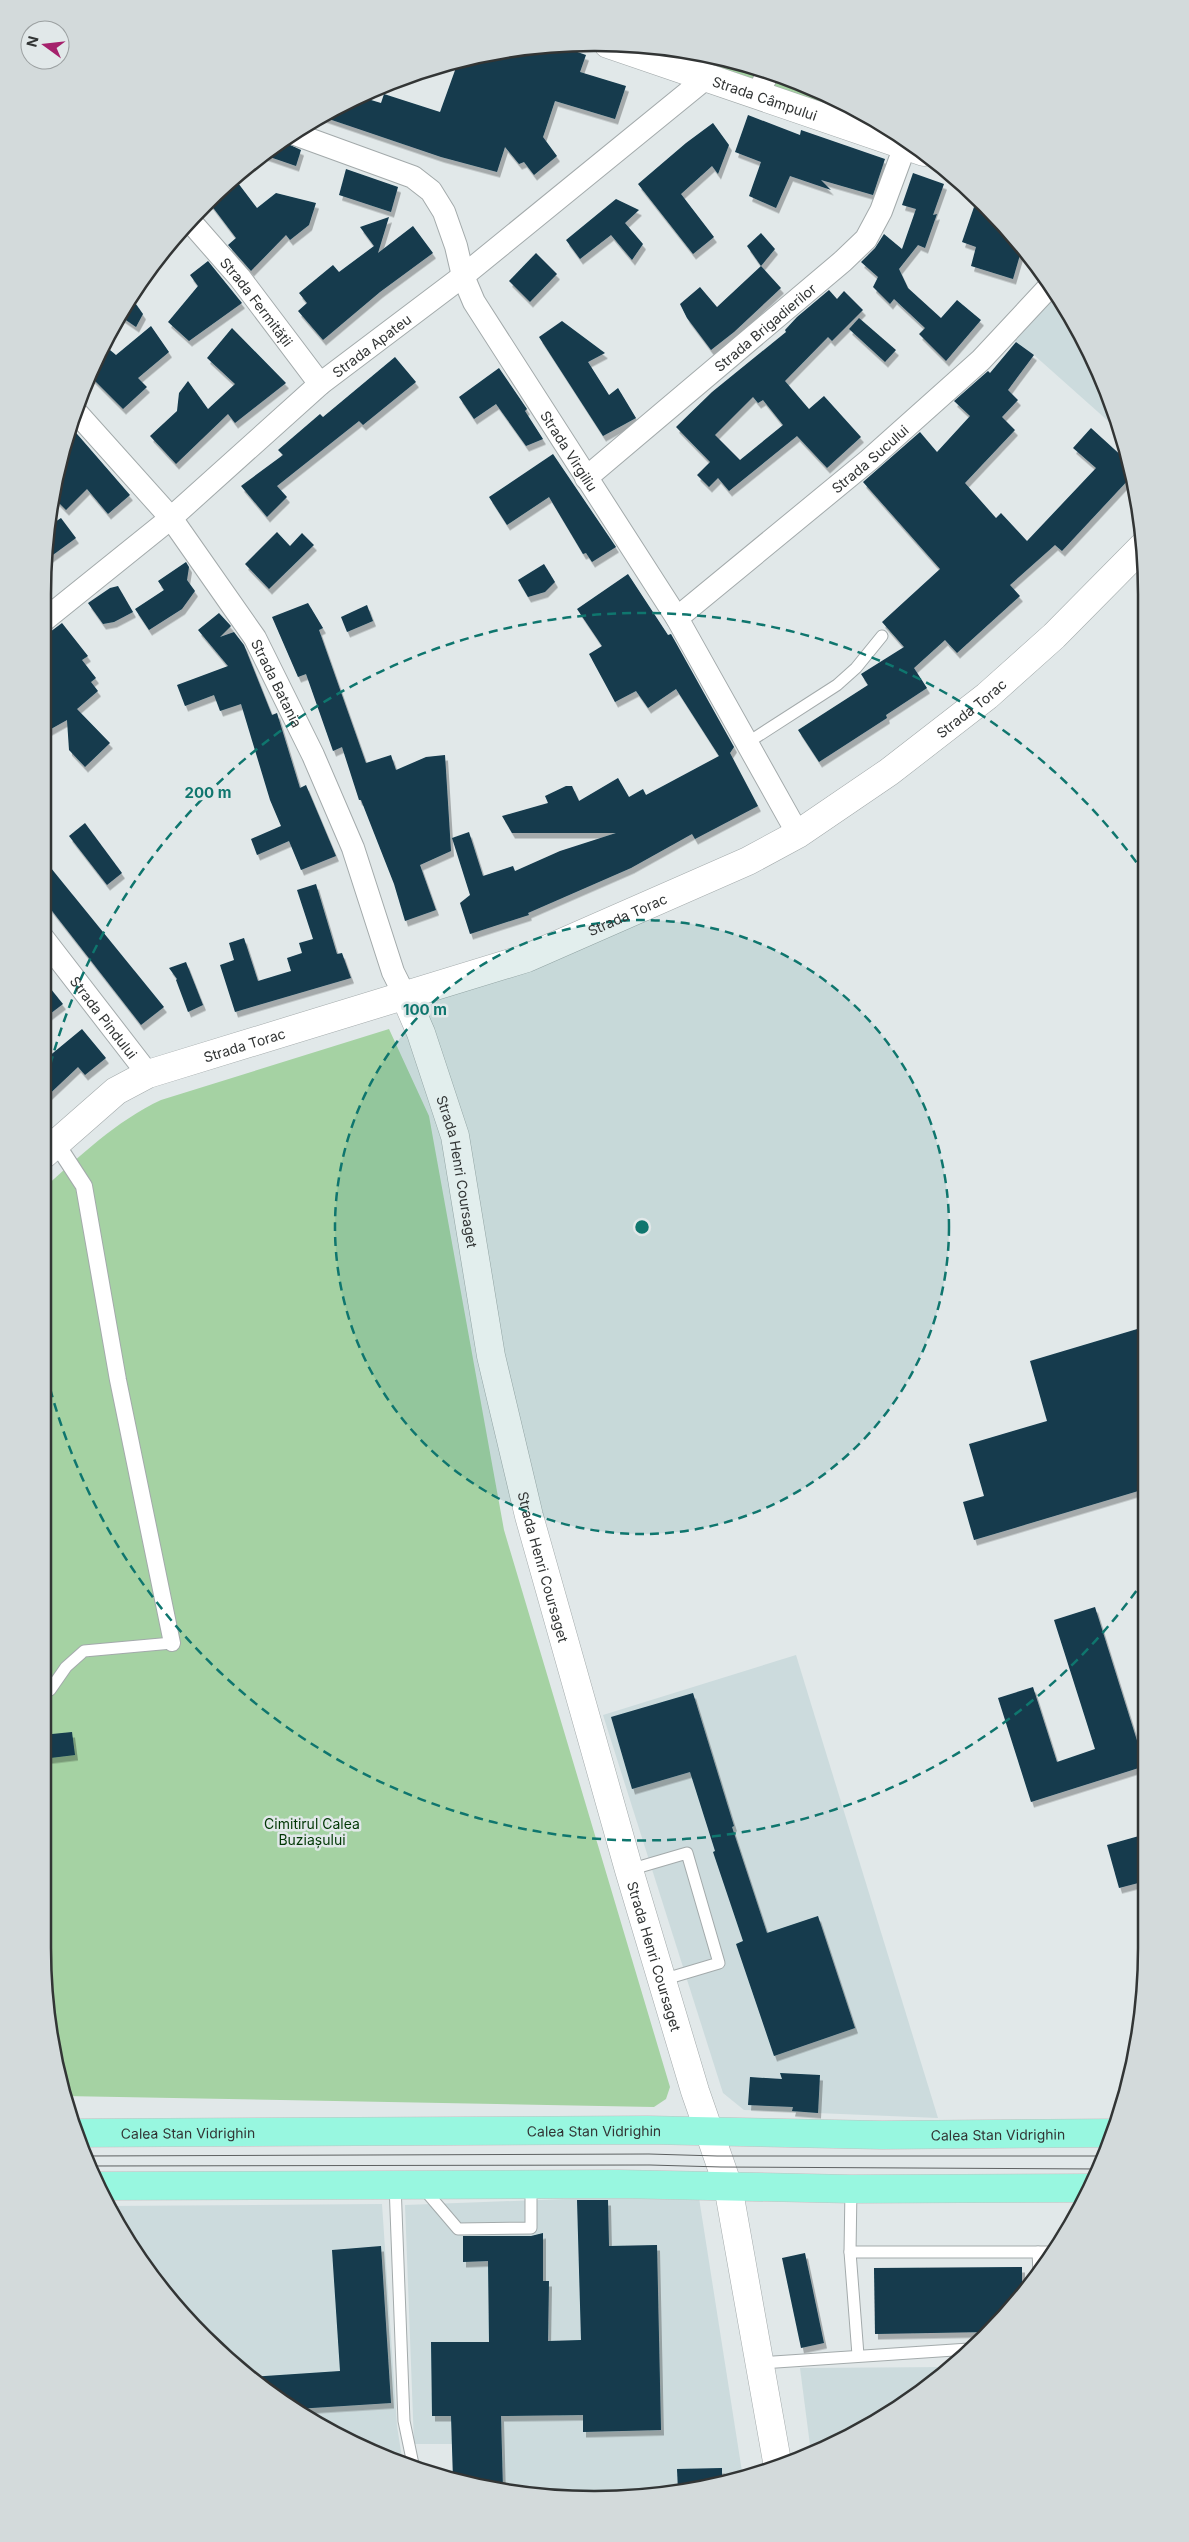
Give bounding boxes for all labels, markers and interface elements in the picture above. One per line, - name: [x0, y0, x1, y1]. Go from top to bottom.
- north arrow: [20, 20, 70, 70]
- text: N: [22, 34, 42, 49]
- street label: Strada Câmpului: [711, 72, 820, 123]
- street label: Strada Fermității: [217, 254, 297, 350]
- street label: Strada Brigadierilor: [710, 279, 819, 375]
- street label: Strada Apateu: [329, 310, 414, 380]
- street label: Strada Virgiliu: [537, 407, 602, 494]
- street label: Strada Sucului: [828, 421, 911, 496]
- street label: Strada Batania: [248, 636, 306, 730]
- street label: Strada Torac: [933, 675, 1009, 741]
- text: 200 m: [185, 783, 231, 802]
- street label: Strada Torac: [585, 889, 669, 939]
- street label: Strada Pindului: [67, 973, 141, 1062]
- text: 100 m: [403, 1000, 447, 1019]
- street label: Strada Torac: [201, 1024, 287, 1065]
- street label: Strada Henri Coursaget: [434, 1093, 482, 1249]
- centre of rings: [633, 1218, 651, 1236]
- street label: Strada Henri Coursaget: [515, 1490, 573, 1644]
- park label: Cimitirul Calea Buziașului: [264, 1815, 360, 1849]
- street label: Strada Henri Coursaget: [624, 1879, 685, 2034]
- street label: Calea Stan Vidrighin: [527, 2121, 661, 2139]
- street label: Calea Stan Vidrighin: [121, 2124, 255, 2141]
- street label: Calea Stan Vidrighin: [931, 2125, 1065, 2143]

